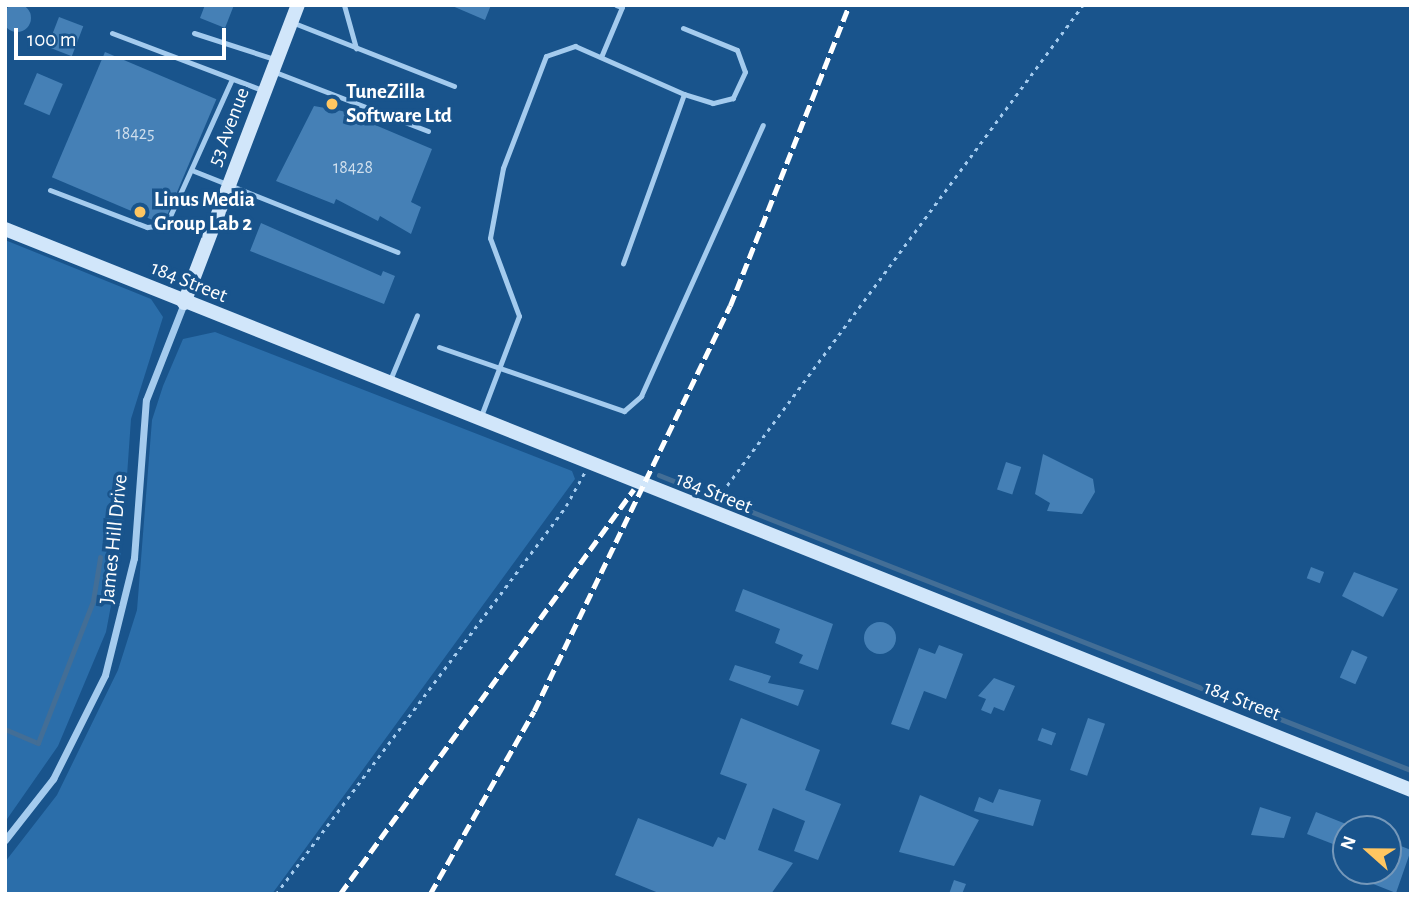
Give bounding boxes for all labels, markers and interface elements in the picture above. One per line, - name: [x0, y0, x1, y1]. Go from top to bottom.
- scale bar: [18, 14, 229, 58]
- text: 100 m: [27, 29, 77, 50]
- place label: TuneZilla Software Ltd: [346, 79, 452, 129]
- street label: 53 Avenue: [203, 84, 255, 170]
- marker: TuneZilla Software Ltd: [324, 96, 340, 112]
- house number: 18425: [115, 123, 155, 145]
- house number: 18428: [333, 157, 373, 179]
- place label: Linus Media Group Lab 2: [154, 187, 255, 237]
- marker: Linus Media Group Lab 2: [132, 204, 148, 220]
- street label: 184 Street: [147, 255, 231, 309]
- street label: 184 Street: [672, 466, 756, 520]
- street label: James Hill Drive: [95, 473, 133, 605]
- street label: 184 Street: [1200, 675, 1284, 727]
- north arrow: [1332, 815, 1402, 885]
- text: N: [1338, 833, 1360, 853]

